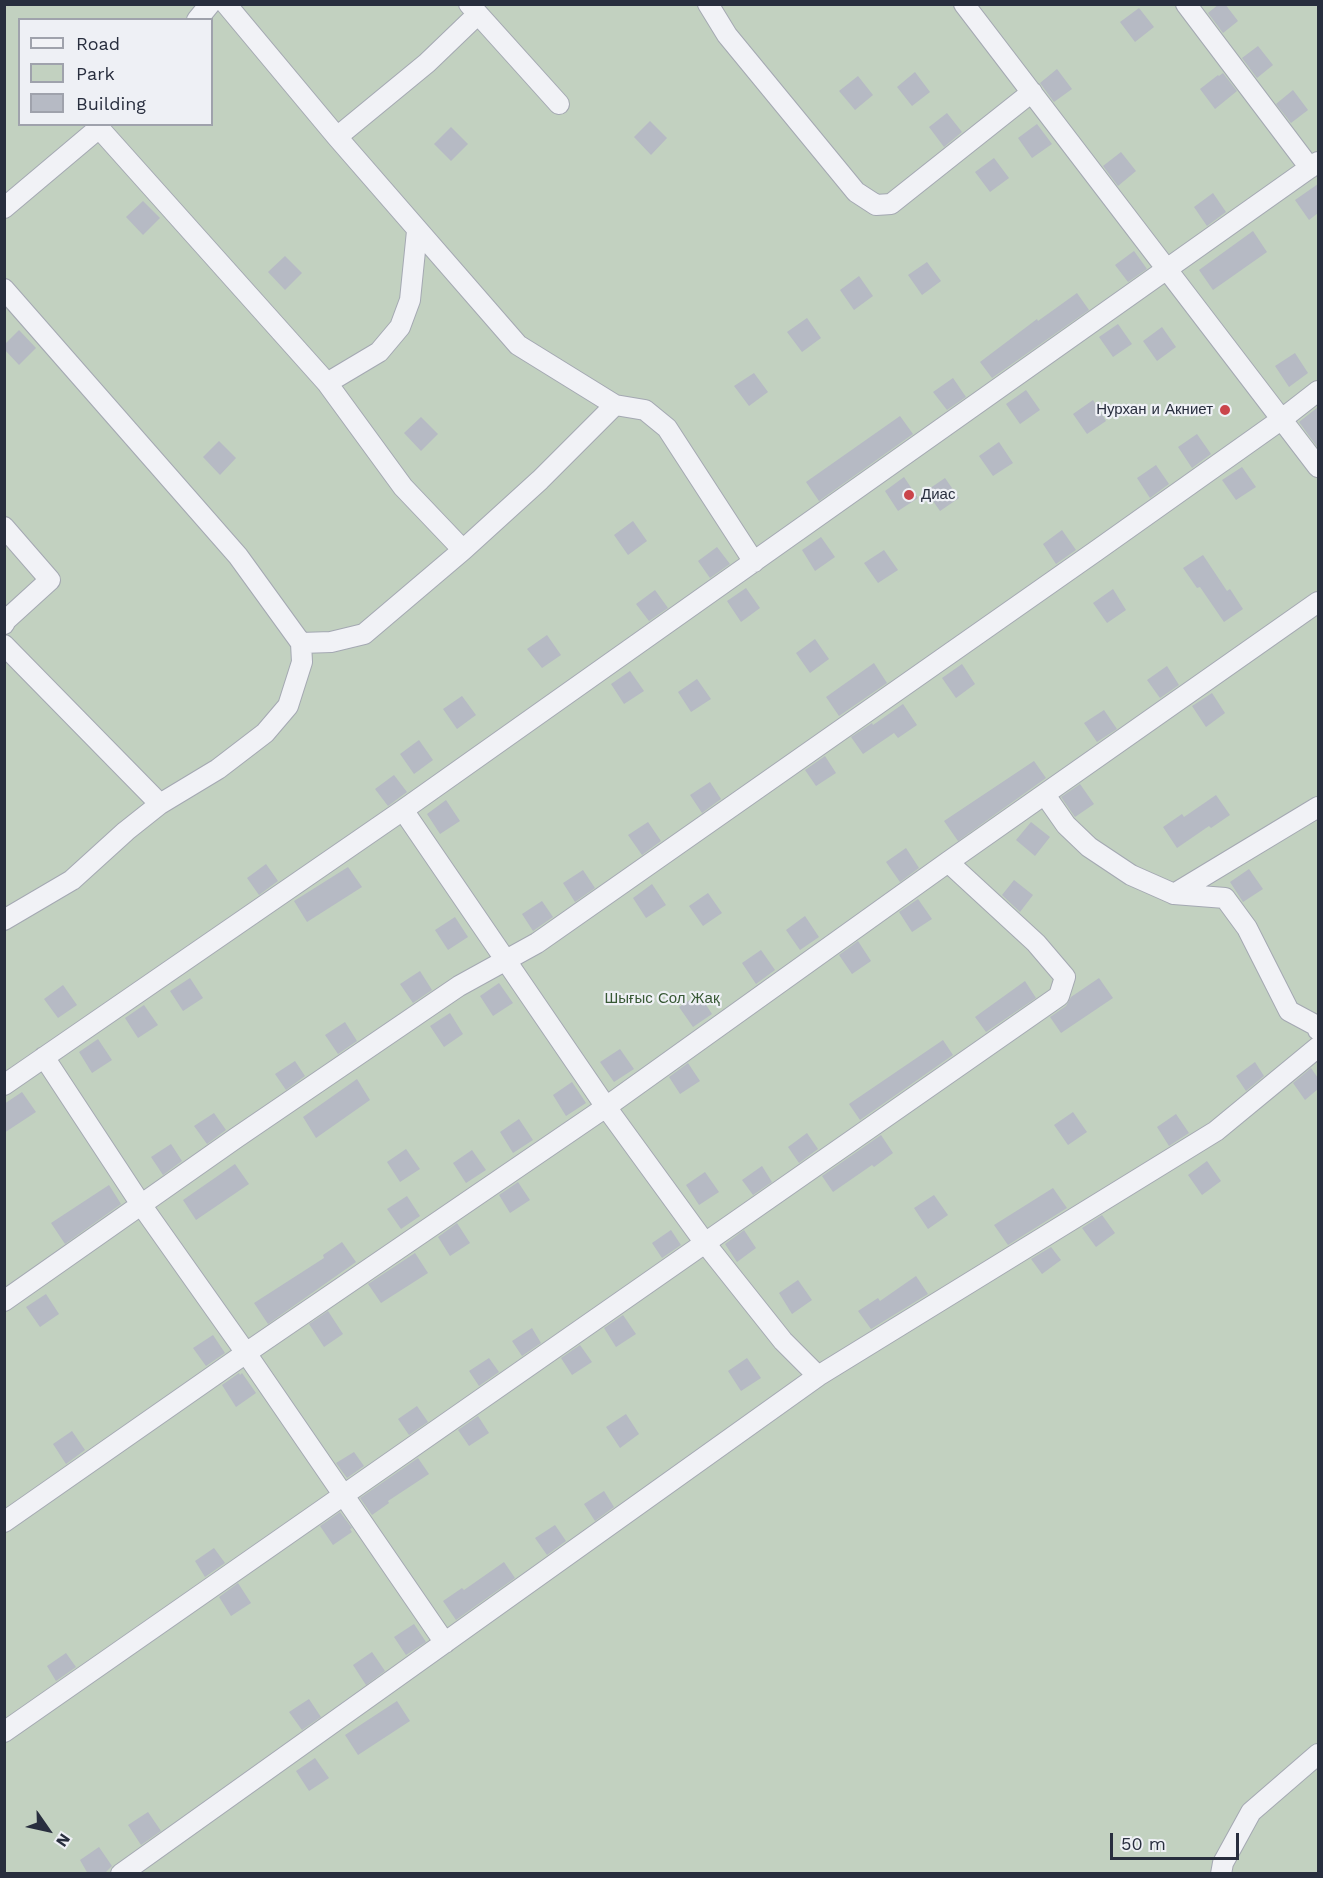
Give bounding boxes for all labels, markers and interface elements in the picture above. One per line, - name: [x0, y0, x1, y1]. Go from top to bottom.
- legend: [18, 18, 213, 126]
- text: Road: [76, 33, 120, 54]
- text: Park: [76, 63, 115, 84]
- text: Building: [76, 93, 146, 114]
- place label: Нурхан и Акниет: [1096, 401, 1213, 419]
- marker: Нурхан и Акниет: [1218, 403, 1232, 417]
- place label: Диас: [921, 486, 955, 504]
- marker: Диас: [902, 488, 916, 502]
- park label: Шығыс Сол Жақ: [604, 990, 720, 1008]
- north arrow: [18, 1800, 78, 1860]
- scale bar: [1113, 1821, 1242, 1859]
- text: N: [52, 1830, 75, 1851]
- text: 50 m: [1121, 1833, 1166, 1854]

